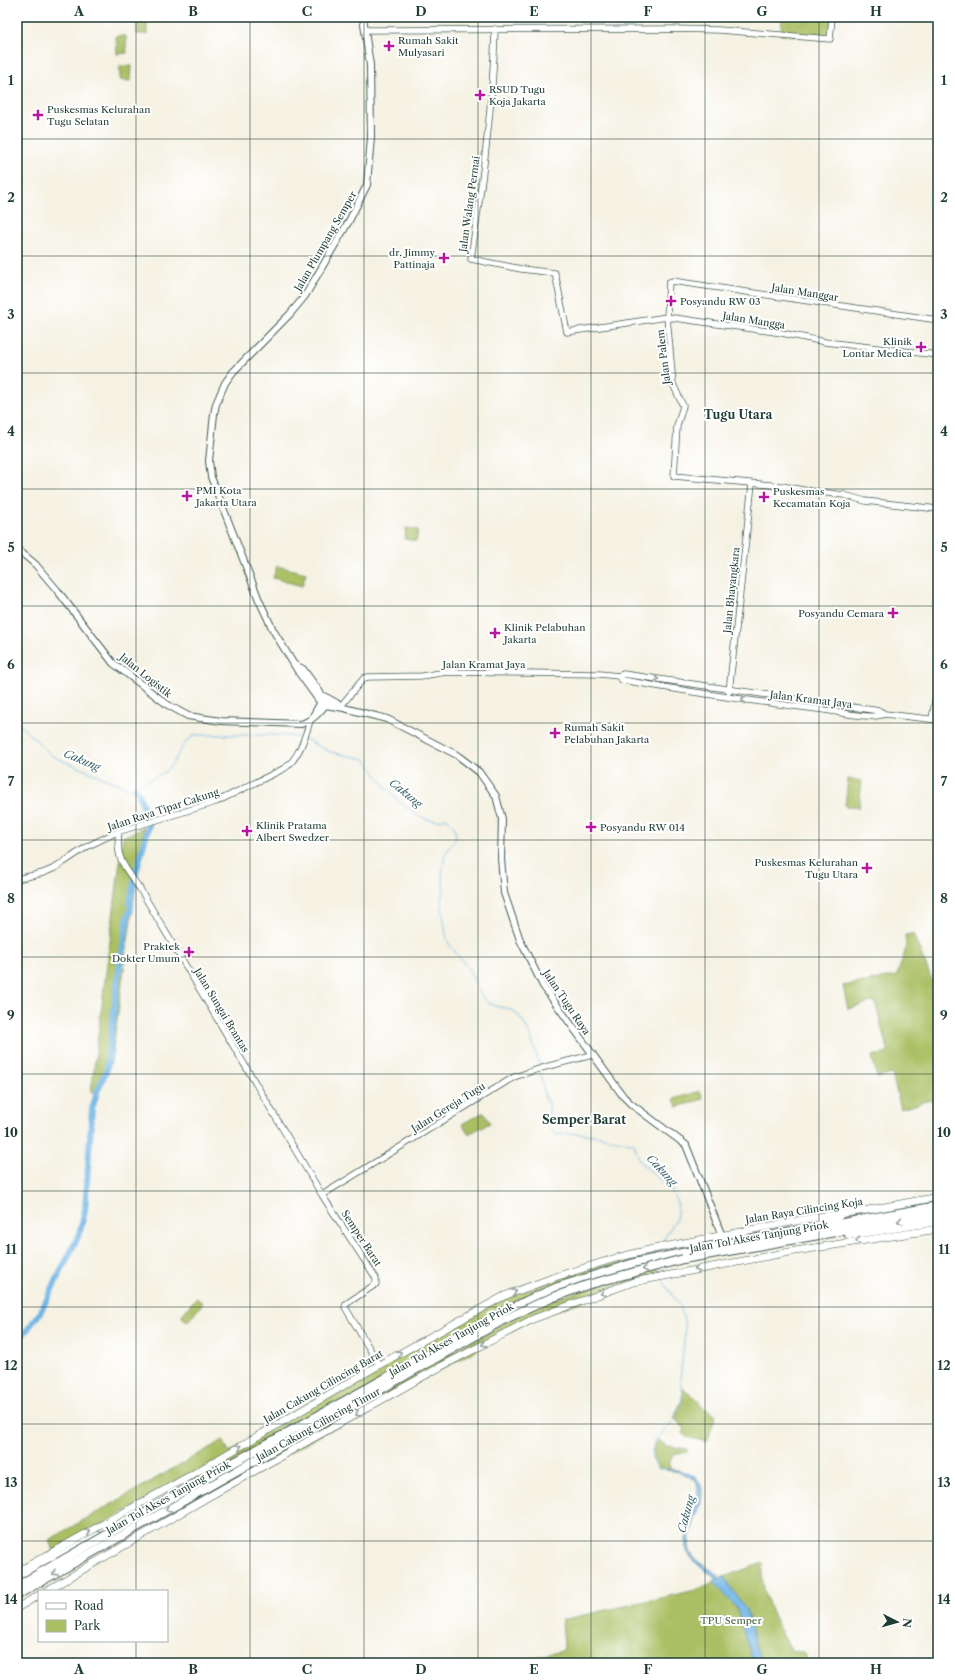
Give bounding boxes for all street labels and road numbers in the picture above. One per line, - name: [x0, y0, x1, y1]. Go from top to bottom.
- street label: Jalan Walang Permai: [456, 155, 483, 255]
- street label: Jalan Plumpang Semper: [290, 188, 360, 295]
- street label: Jalan Manggar: [769, 280, 840, 304]
- street label: Jalan Mangga: [720, 309, 787, 332]
- street label: Jalan Palem: [654, 328, 674, 387]
- street label: Jalan Bhayangkara: [720, 546, 743, 636]
- street label: Jalan Logistik: [115, 649, 175, 701]
- street label: Jalan Kramat Jaya: [441, 658, 526, 671]
- street label: Jalan Kramat Jaya: [767, 688, 854, 711]
- street label: Jalan Raya Tipar Cakung: [104, 785, 221, 834]
- street label: Jalan Sungai Brantas: [190, 964, 252, 1055]
- street label: Jalan Tugu Raya: [539, 966, 594, 1038]
- street label: Jalan Gereja Tugu: [407, 1080, 487, 1136]
- street label: Jalan Raya Cilincing Koja: [743, 1195, 864, 1226]
- street label: Semper Barat: [339, 1208, 385, 1269]
- street label: Jalan Tol Akses Tanjung Priok: [687, 1218, 831, 1255]
- street label: Jalan Tol Akses Tanjung Priok: [385, 1299, 517, 1380]
- street label: Jalan Cakung Cilincing Barat: [259, 1347, 386, 1427]
- street label: Jalan Cakung Cilincing Timur: [252, 1384, 383, 1465]
- street label: Jalan Tol Akses Tanjung Priok: [102, 1457, 234, 1538]

